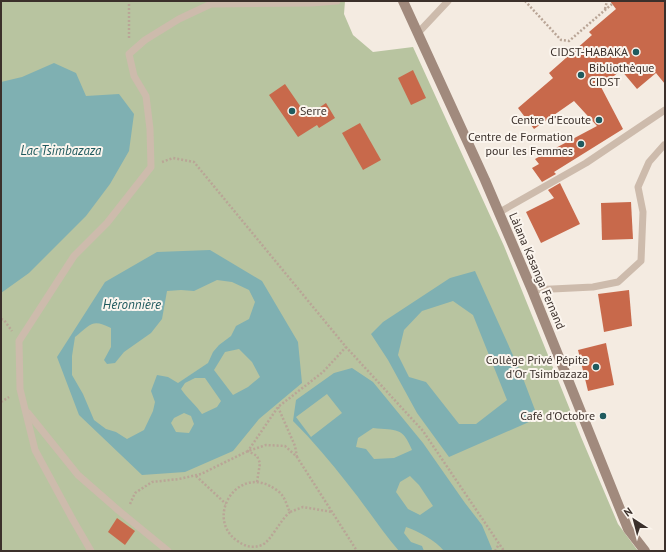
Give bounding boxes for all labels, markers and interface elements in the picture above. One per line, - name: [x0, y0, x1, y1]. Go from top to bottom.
- place label: CIDST-HABAKA: [550, 44, 628, 59]
- marker: CIDST-HABAKA: [631, 47, 641, 57]
- place label: Bibliothèque CIDST: [589, 60, 654, 89]
- marker: Bibliothèque CIDST: [576, 70, 586, 80]
- place label: Serre: [300, 103, 327, 118]
- marker: Serre: [287, 106, 297, 116]
- place label: Centre d'Ecoute: [511, 112, 591, 127]
- marker: Centre d'Ecoute: [594, 115, 604, 125]
- place label: Centre de Formation pour les Femmes: [468, 129, 573, 158]
- marker: Centre de Formation pour les Femmes: [576, 139, 586, 149]
- water label: Lac Tsimbazaza: [21, 142, 102, 159]
- street label: Làlana Kasanga Fernand: [506, 210, 569, 331]
- water label: Héronnière: [103, 296, 161, 313]
- place label: Collège Privé Pépite d'Or Tsimbazaza: [486, 352, 588, 381]
- marker: Collège Privé Pépite d'Or Tsimbazaza: [591, 362, 601, 372]
- place label: Café d'Octobre: [520, 408, 595, 423]
- marker: Café d'Octobre: [598, 411, 608, 421]
- north arrow: [614, 500, 654, 540]
- text: N: [621, 504, 635, 520]

